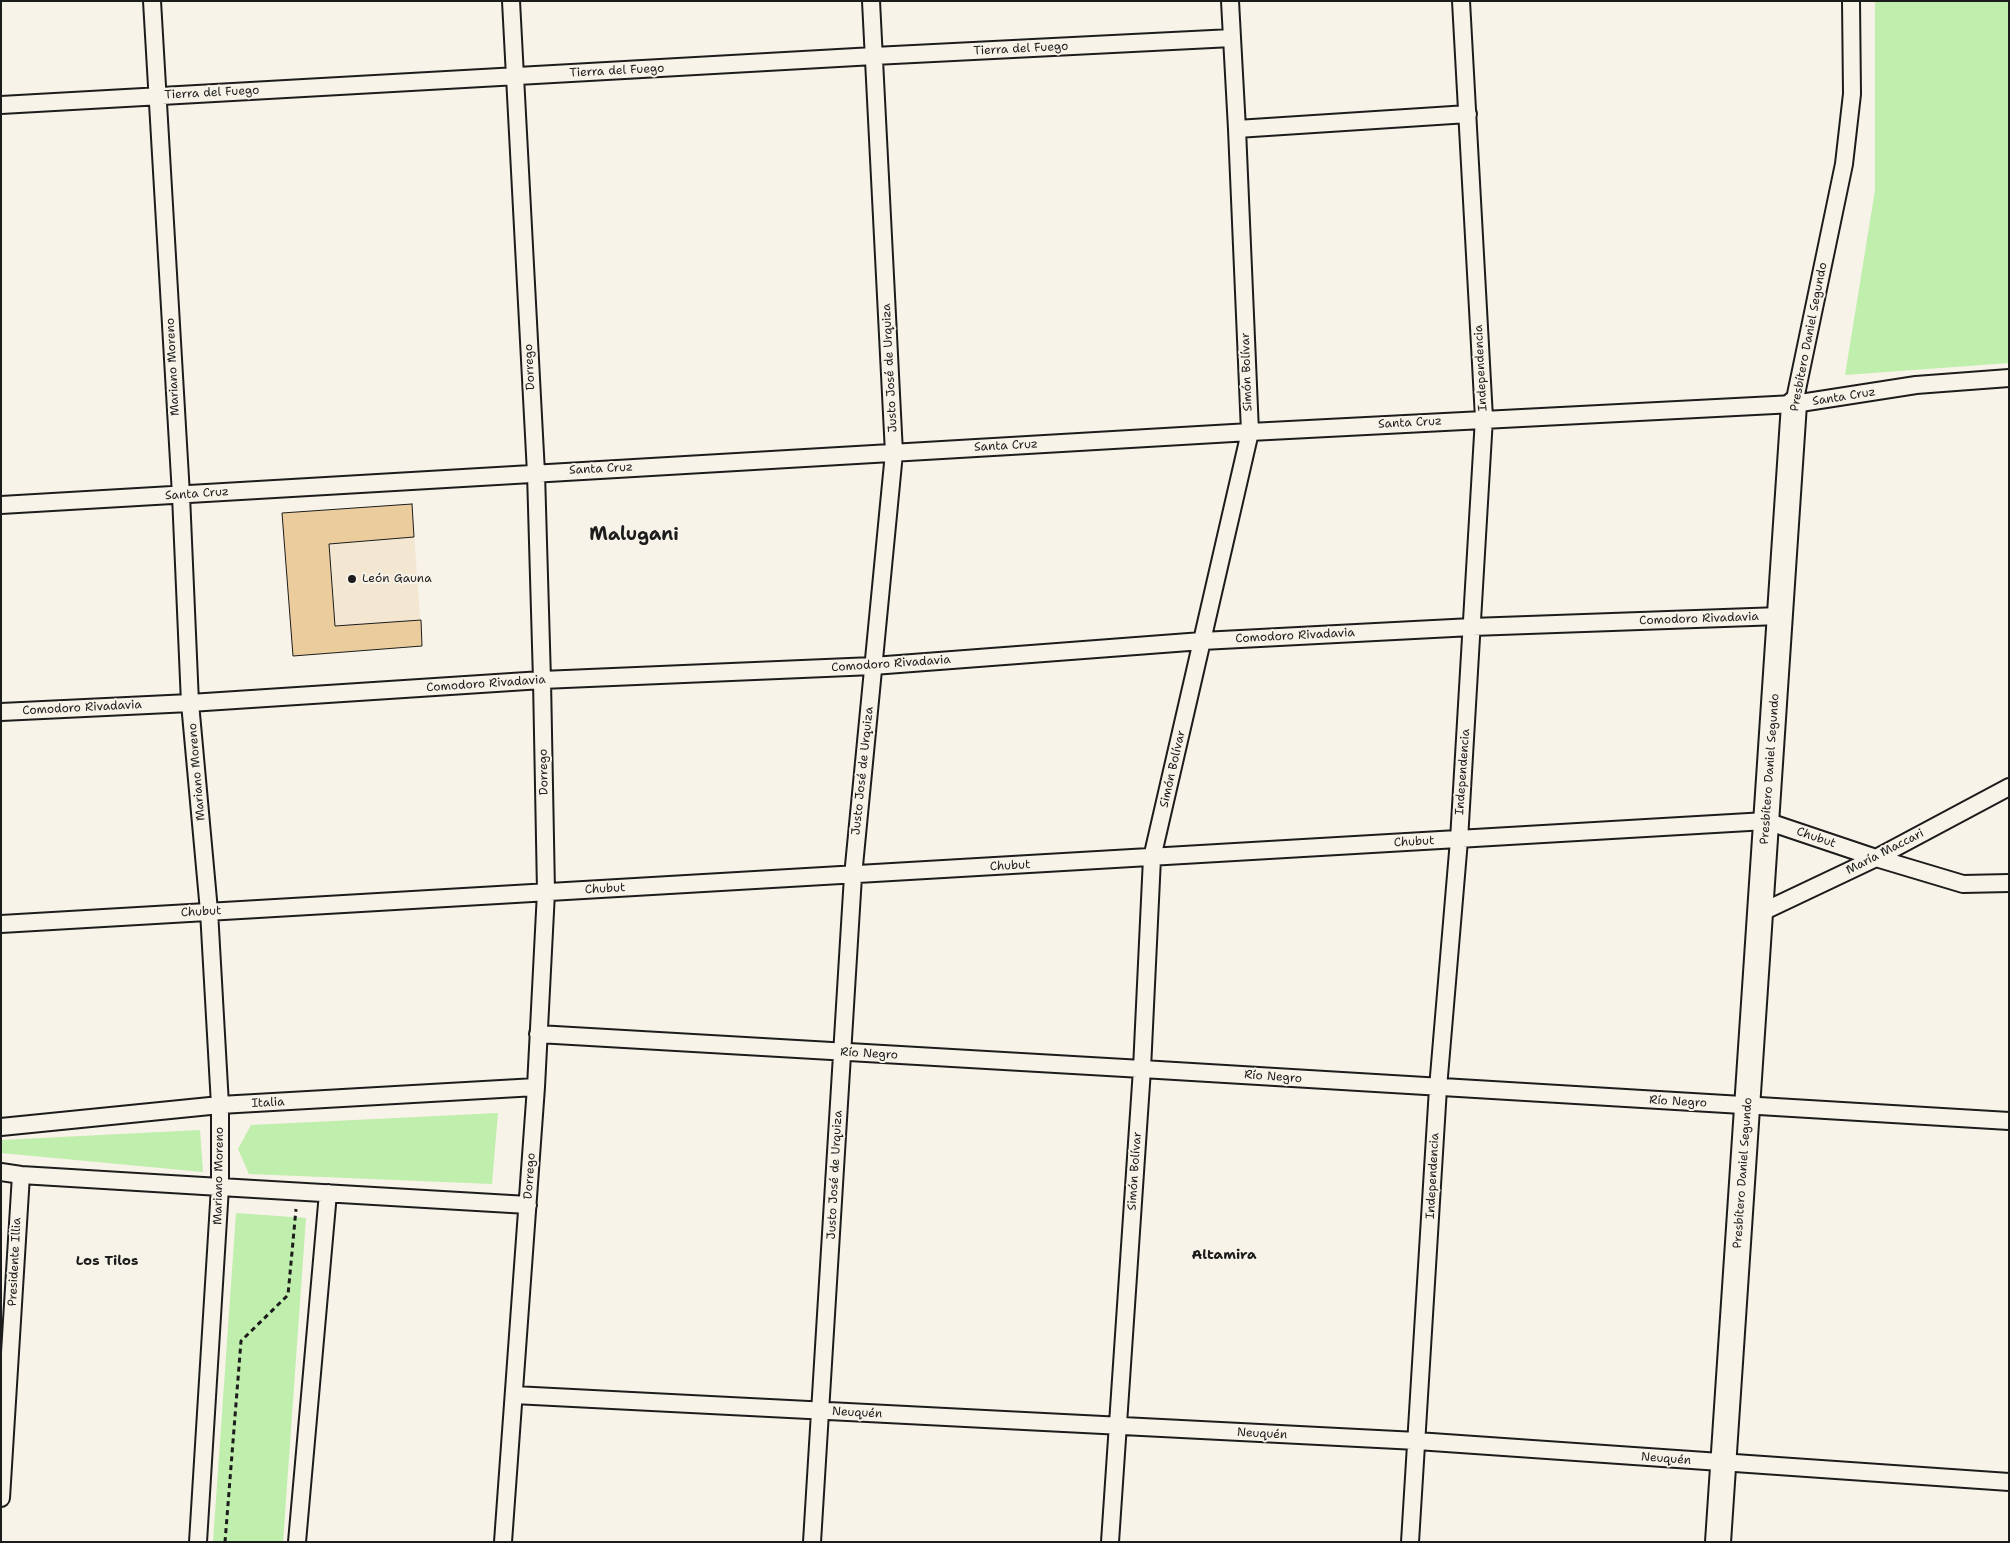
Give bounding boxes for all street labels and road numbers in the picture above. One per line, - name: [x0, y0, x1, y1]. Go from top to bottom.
- street label: Tierra del Fuego: [973, 39, 1069, 59]
- street label: Tierra del Fuego: [569, 61, 665, 81]
- street label: Tierra del Fuego: [164, 83, 260, 103]
- street label: Presbítero Daniel Segundo: [1787, 261, 1831, 413]
- street label: Justo José de Urquiza: [879, 303, 901, 433]
- street label: Mariano Moreno: [163, 318, 183, 416]
- street label: Independencia: [1472, 324, 1490, 412]
- street label: Simón Bolívar: [1238, 332, 1256, 412]
- street label: Dorrego: [522, 343, 538, 391]
- street label: Santa Cruz: [1811, 385, 1877, 409]
- street label: Santa Cruz: [1378, 414, 1442, 432]
- street label: Santa Cruz: [974, 437, 1038, 455]
- street label: Santa Cruz: [569, 460, 633, 478]
- street label: Santa Cruz: [165, 485, 229, 503]
- street label: Comodoro Rivadavia: [1639, 610, 1759, 628]
- street label: Comodoro Rivadavia: [1235, 626, 1355, 646]
- street label: Comodoro Rivadavia: [831, 653, 951, 675]
- street label: Comodoro Rivadavia: [426, 673, 546, 695]
- street label: Presbítero Daniel Segundo: [1758, 693, 1782, 845]
- street label: Comodoro Rivadavia: [22, 698, 142, 718]
- street label: Justo José de Urquiza: [849, 706, 877, 836]
- street label: Mariano Moreno: [186, 722, 208, 822]
- street label: Independencia: [1453, 728, 1473, 816]
- street label: Simón Bolívar: [1157, 729, 1189, 809]
- street label: Dorrego: [536, 749, 552, 795]
- street label: Chubut: [1794, 825, 1838, 851]
- street label: María Maccari: [1844, 826, 1926, 878]
- street label: Chubut: [1393, 834, 1435, 850]
- street label: Chubut: [989, 858, 1031, 874]
- street label: Chubut: [584, 881, 626, 897]
- street label: Chubut: [180, 904, 222, 920]
- street label: Río Negro: [840, 1045, 898, 1063]
- street label: Río Negro: [1244, 1068, 1302, 1086]
- street label: Río Negro: [1649, 1093, 1707, 1111]
- street label: Italia: [251, 1095, 285, 1111]
- street label: Presbítero Daniel Segundo: [1731, 1097, 1755, 1249]
- street label: Justo José de Urquiza: [824, 1110, 846, 1240]
- street label: Mariano Moreno: [211, 1127, 227, 1225]
- street label: Simón Bolívar: [1125, 1131, 1145, 1211]
- street label: Independencia: [1424, 1132, 1442, 1220]
- street label: Dorrego: [521, 1152, 539, 1200]
- street label: Presidente Illia: [5, 1217, 25, 1307]
- street label: Neuquén: [831, 1404, 883, 1422]
- street label: Neuquén: [1236, 1425, 1288, 1443]
- street label: Neuquén: [1640, 1450, 1692, 1468]

